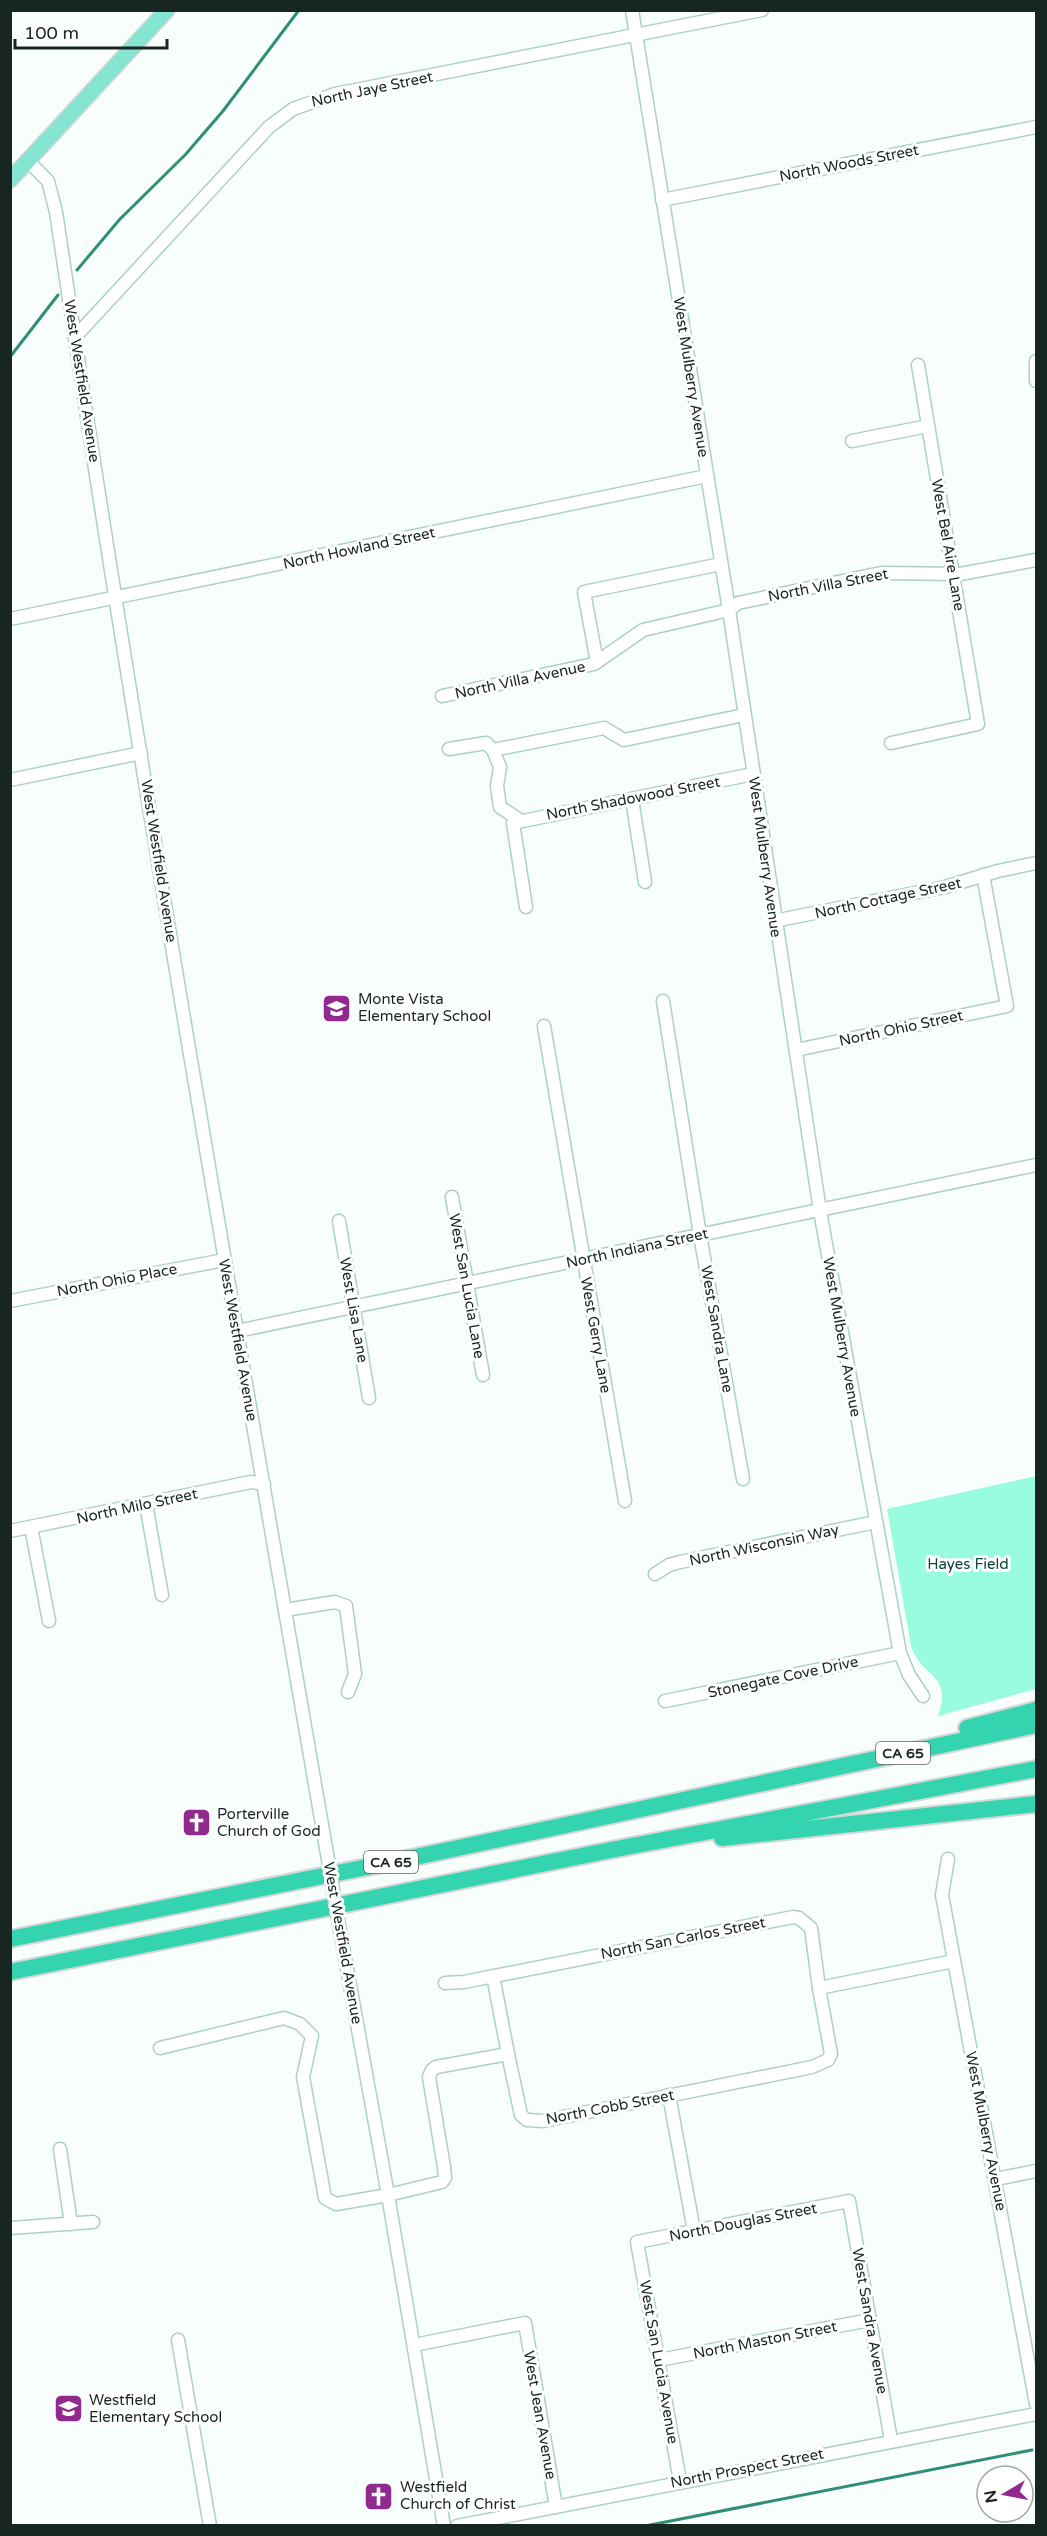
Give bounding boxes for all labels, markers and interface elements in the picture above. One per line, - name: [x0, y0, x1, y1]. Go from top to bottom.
- scale bar: [15, 12, 166, 50]
- text: 100 m: [24, 22, 79, 44]
- street label: North Jaye Street: [309, 67, 435, 111]
- street label: North Woods Street: [778, 141, 920, 185]
- street label: West Mulberry Avenue: [669, 296, 713, 458]
- street label: West Westfield Avenue: [60, 298, 104, 464]
- street label: West Bel Aire Lane: [928, 478, 968, 612]
- street label: North Howland Street: [281, 523, 437, 573]
- street label: North Villa Street: [766, 564, 890, 605]
- street label: North Villa Avenue: [453, 657, 587, 703]
- street label: North Shadowood Street: [544, 772, 722, 824]
- street label: West Mulberry Avenue: [745, 776, 785, 938]
- street label: West Westfield Avenue: [137, 778, 181, 944]
- street label: North Cottage Street: [813, 874, 963, 922]
- place label: Monte Vista Elementary School: [358, 990, 491, 1025]
- school or university icon: Monte Vista Elementary School: [321, 992, 353, 1024]
- street label: North Ohio Street: [837, 1006, 965, 1050]
- street label: West San Lucia Lane: [445, 1212, 489, 1360]
- street label: North Indiana Street: [564, 1224, 710, 1272]
- street label: West Lisa Lane: [336, 1256, 372, 1364]
- street label: West Mulberry Avenue: [819, 1256, 865, 1418]
- street label: West Westfield Avenue: [215, 1257, 261, 1423]
- street label: North Ohio Place: [55, 1260, 179, 1300]
- street label: West Sandra Lane: [697, 1264, 737, 1394]
- street label: West Gerry Lane: [577, 1275, 615, 1395]
- street label: North Milo Street: [75, 1484, 199, 1528]
- street label: North Wisconsin Way: [688, 1520, 840, 1570]
- park label: Hayes Field: [927, 1555, 1009, 1573]
- street label: Stonegate Cove Drive: [706, 1652, 860, 1702]
- road number: CA 65: [876, 1742, 930, 1764]
- place label: Porterville Church of God: [217, 1805, 321, 1840]
- church icon: Porterville Church of God: [180, 1807, 212, 1839]
- road number: CA 65: [364, 1851, 418, 1873]
- street label: West Westfield Avenue: [320, 1860, 366, 2026]
- street label: North San Carlos Street: [599, 1913, 767, 1963]
- street label: West Mulberry Avenue: [962, 2050, 1010, 2212]
- street label: North Cobb Street: [544, 2086, 676, 2128]
- street label: North Douglas Street: [668, 2199, 819, 2245]
- street label: West Sandra Avenue: [848, 2247, 892, 2395]
- street label: West San Lucia Avenue: [636, 2279, 682, 2445]
- street label: North Maston Street: [692, 2317, 839, 2363]
- street label: West Jean Avenue: [520, 2349, 560, 2481]
- place label: Westfield Elementary School: [89, 2391, 222, 2426]
- school or university icon: Westfield Elementary School: [52, 2393, 84, 2425]
- street label: North Prospect Street: [669, 2444, 825, 2492]
- north arrow: [975, 2464, 1035, 2524]
- place label: Westfield Church of Christ: [400, 2478, 516, 2513]
- church icon: Westfield Church of Christ: [363, 2480, 395, 2512]
- text: N: [980, 2488, 1002, 2504]

